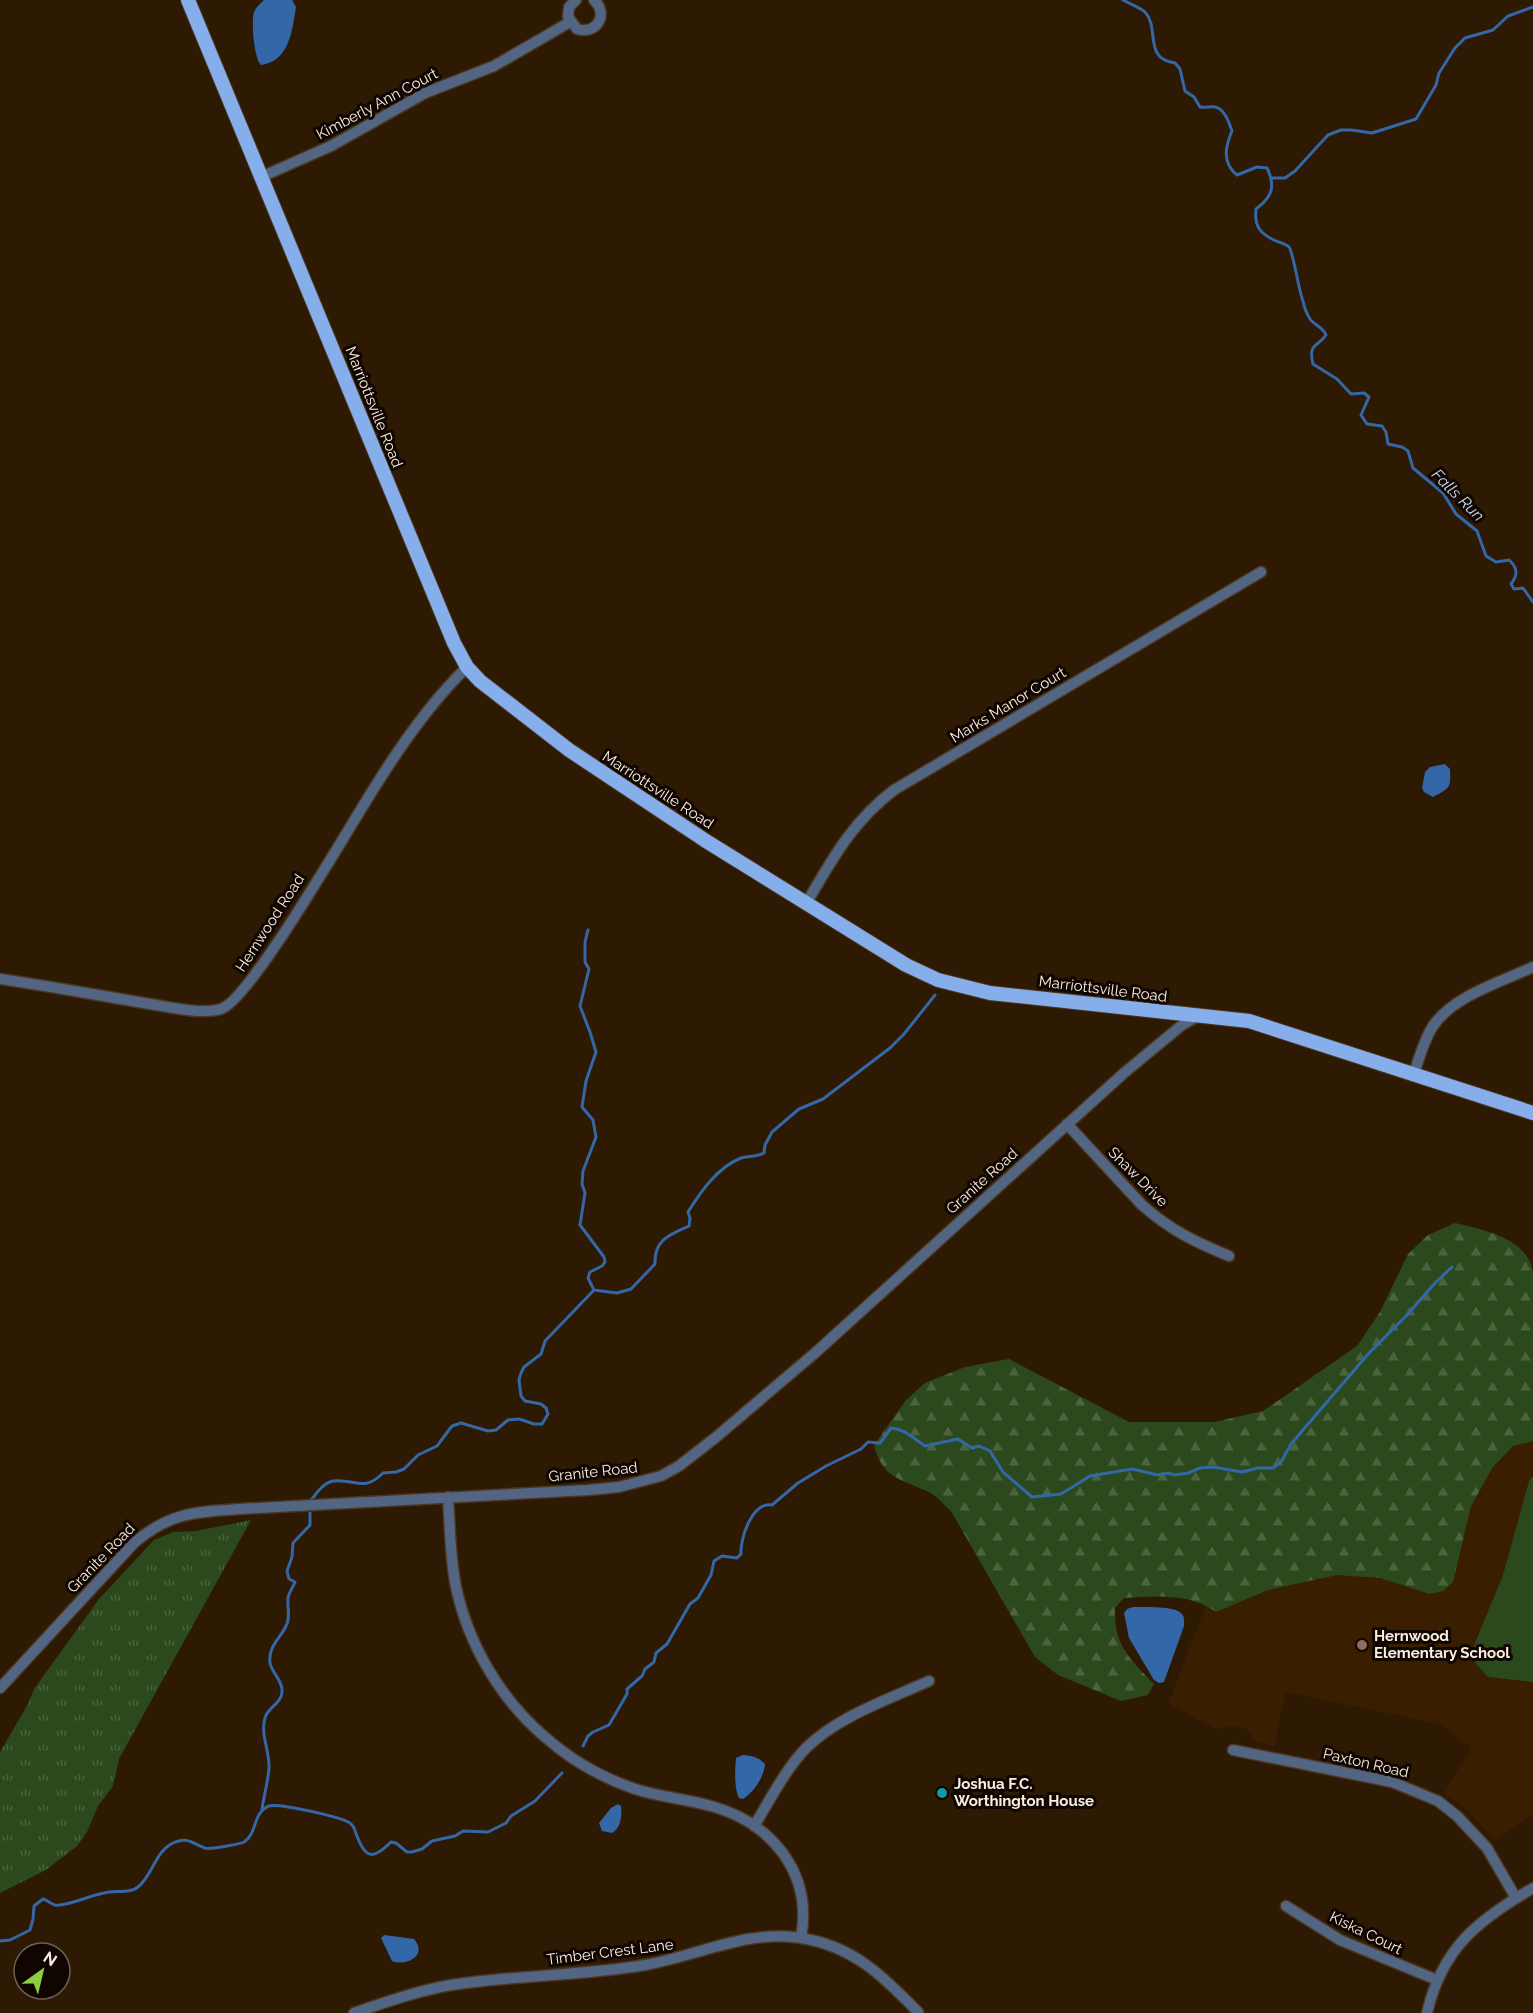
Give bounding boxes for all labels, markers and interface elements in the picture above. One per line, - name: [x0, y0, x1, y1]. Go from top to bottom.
- street label: Kimberly Ann Court: [313, 64, 441, 144]
- street label: Marriottsville Road: [341, 344, 407, 470]
- water label: Falls Run: [1428, 465, 1488, 525]
- street label: Marks Manor Court: [947, 663, 1069, 747]
- street label: Marriottsville Road: [599, 747, 717, 833]
- street label: Hernwood Road: [232, 871, 308, 975]
- street label: Marriottsville Road: [1038, 972, 1168, 1006]
- street label: Shaw Drive: [1104, 1143, 1172, 1211]
- street label: Granite Road: [943, 1144, 1021, 1218]
- street label: Granite Road: [547, 1458, 639, 1486]
- street label: Granite Road: [63, 1519, 139, 1597]
- place label: Hernwood Elementary School: [1374, 1627, 1510, 1662]
- marker: Hernwood Elementary School: [1355, 1638, 1369, 1652]
- street label: Paxton Road: [1321, 1744, 1411, 1782]
- place label: Joshua F.C. Worthington House: [954, 1775, 1094, 1810]
- marker: Joshua F.C. Worthington House: [935, 1786, 949, 1800]
- street label: Kiska Court: [1327, 1908, 1405, 1958]
- street label: Timber Crest Lane: [546, 1935, 675, 1969]
- north arrow: [12, 1941, 72, 2001]
- text: N: [40, 1948, 60, 1970]

